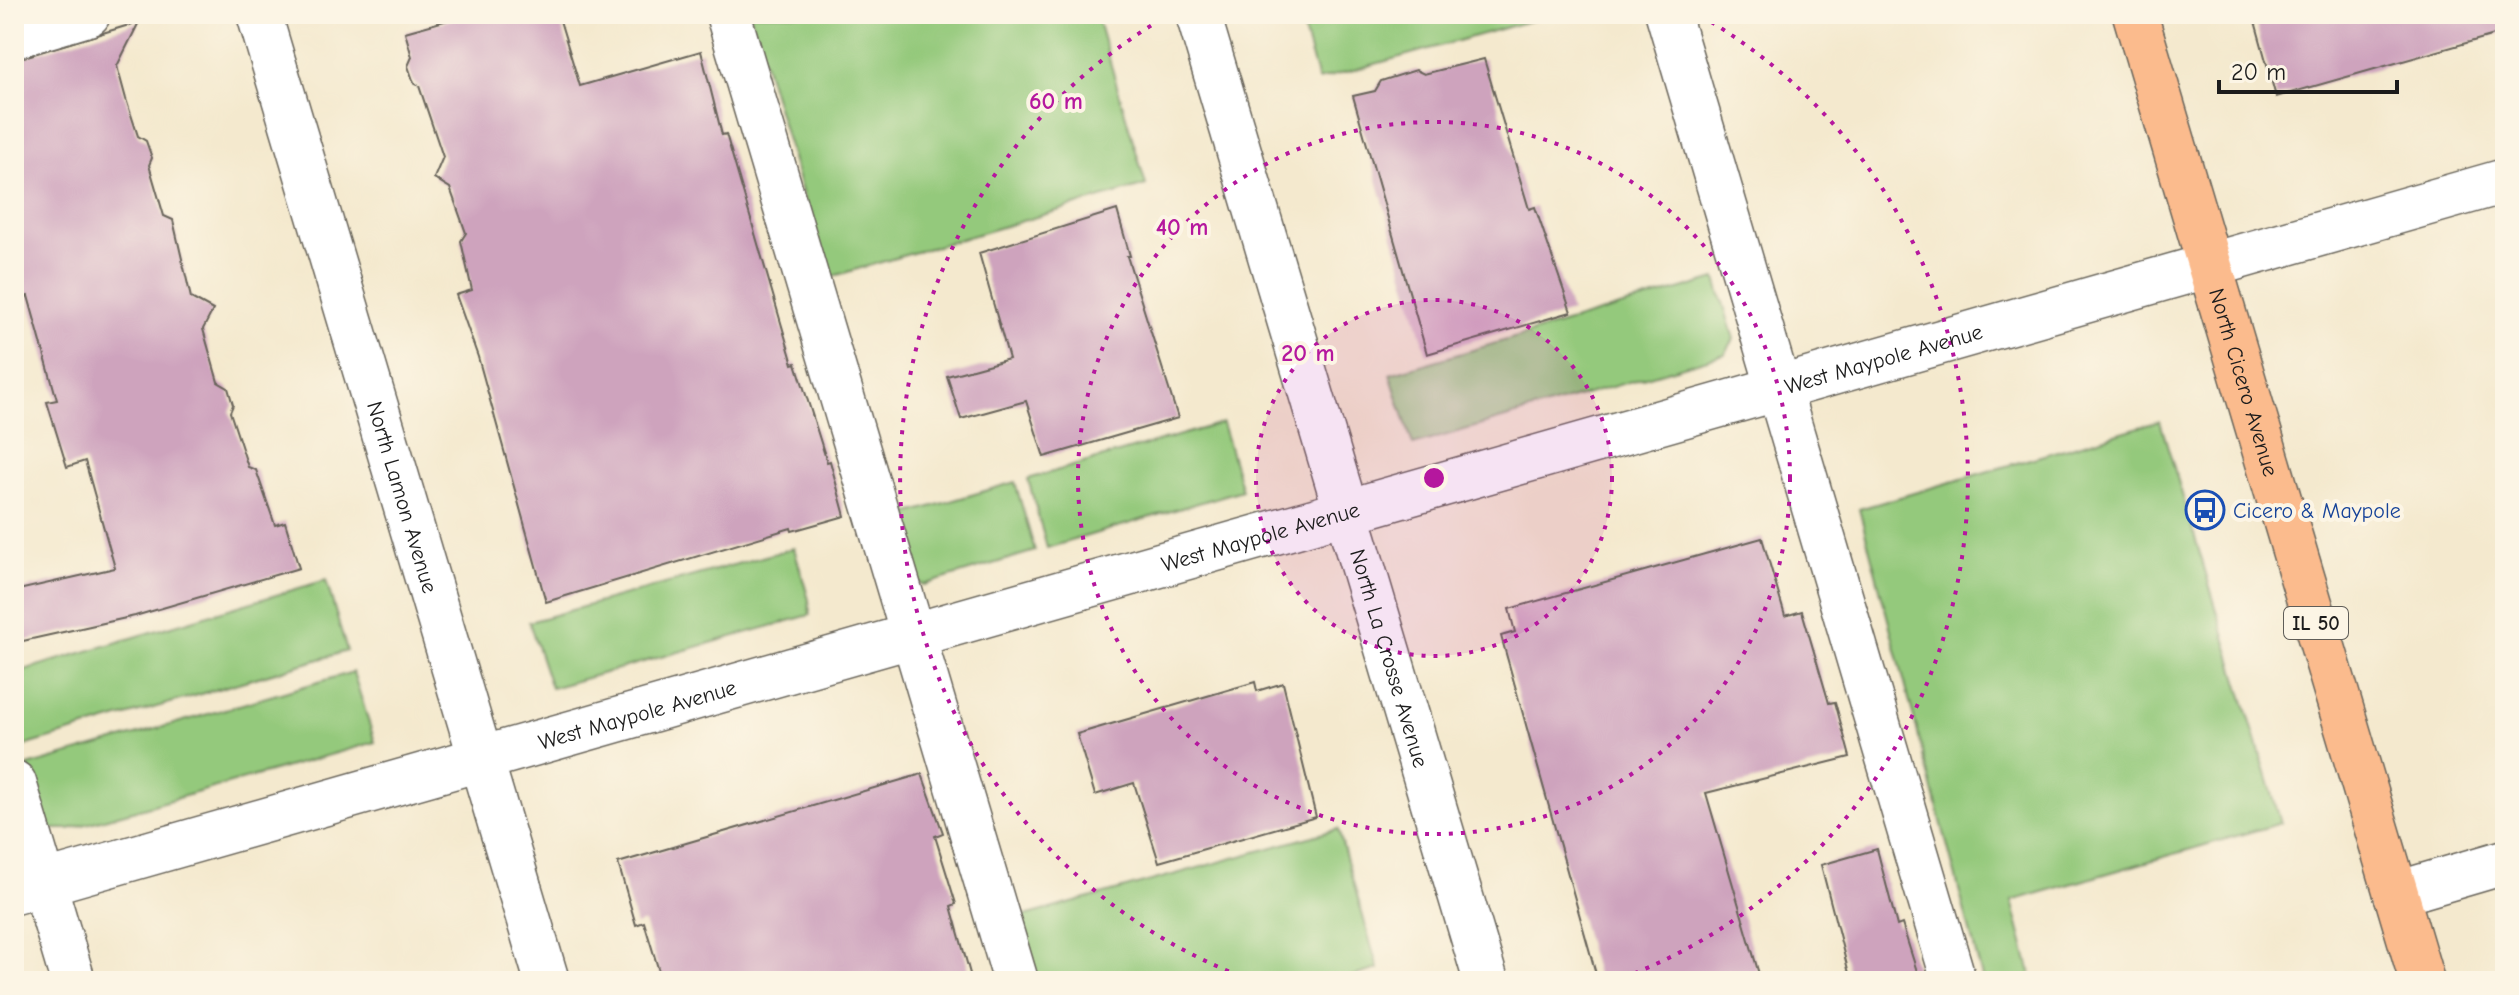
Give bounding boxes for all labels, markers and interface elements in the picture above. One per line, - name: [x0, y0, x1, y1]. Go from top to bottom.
- scale bar: [2219, 44, 2397, 94]
- text: 20 m: [2231, 58, 2286, 86]
- text: 60 m: [1029, 87, 1083, 115]
- text: 40 m: [1156, 213, 1208, 241]
- street label: North Cicero Avenue: [2203, 285, 2283, 480]
- street label: West Maypole Avenue: [1782, 319, 1986, 400]
- text: 20 m: [1281, 339, 1335, 367]
- street label: North Lamon Avenue: [361, 398, 443, 596]
- centre of rings: [1420, 464, 1448, 492]
- bus stop icon: Cicero & Maypole: [2184, 489, 2226, 531]
- street label: West Maypole Avenue: [1159, 497, 1362, 578]
- place label: Cicero & Maypole: [2233, 498, 2401, 524]
- street label: North La Crosse Avenue: [1344, 546, 1434, 771]
- road number: IL 50: [2284, 607, 2348, 639]
- street label: West Maypole Avenue: [535, 675, 739, 756]

